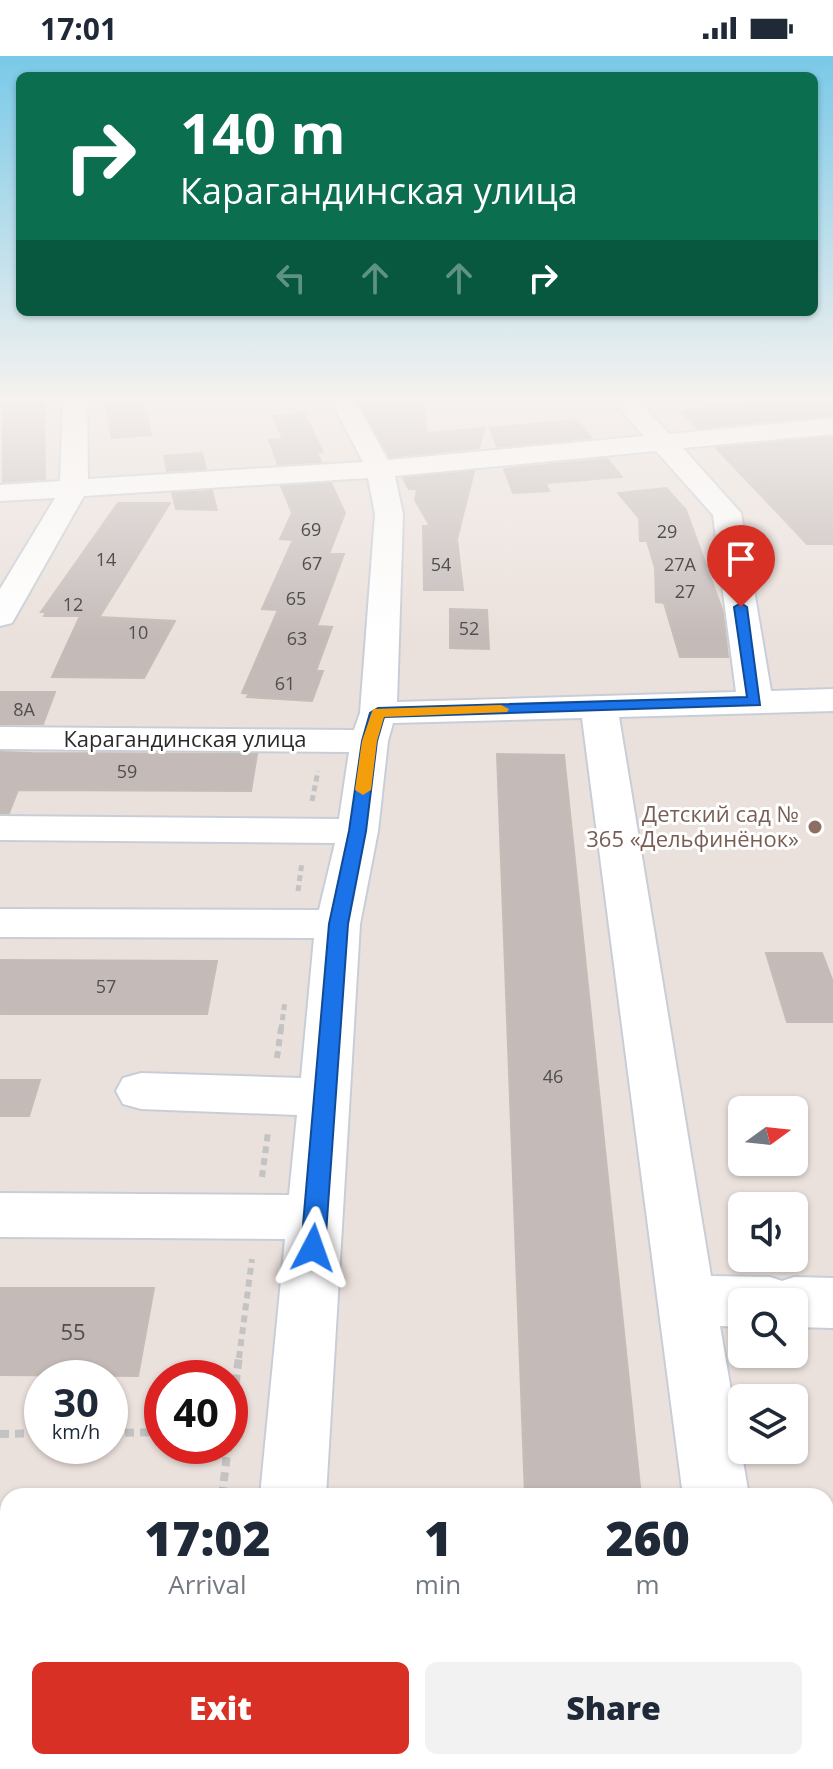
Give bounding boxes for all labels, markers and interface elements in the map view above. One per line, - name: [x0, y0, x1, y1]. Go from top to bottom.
- text: 17:01: [40, 8, 117, 49]
- text: 140 m: [180, 94, 346, 170]
- icon: right: [48, 104, 152, 208]
- text: Карагандинская улица: [180, 166, 578, 215]
- icon: left: [269, 256, 313, 300]
- icon: ahead: [353, 256, 397, 300]
- icon: ahead: [437, 256, 481, 300]
- icon: right: [521, 256, 565, 300]
- house number: 69: [301, 517, 321, 541]
- house number: 29: [657, 519, 677, 543]
- pin: [707, 525, 775, 607]
- icon: arrive: [719, 537, 763, 581]
- house number: 14: [96, 547, 116, 571]
- house number: 67: [302, 551, 322, 575]
- house number: 54: [431, 552, 451, 576]
- house number: 27А: [664, 552, 697, 576]
- house number: 27: [675, 579, 695, 603]
- house number: 65: [286, 586, 306, 610]
- house number: 12: [63, 592, 83, 616]
- house number: 52: [459, 616, 479, 640]
- house number: 10: [128, 620, 148, 644]
- house number: 63: [287, 626, 307, 650]
- house number: 61: [275, 671, 295, 695]
- house number: 8А: [13, 697, 35, 721]
- street label: Карагандинская улица: [63, 723, 307, 753]
- house number: 59: [117, 759, 137, 783]
- place label: Детский сад № 365 «Дельфинёнок»: [586, 798, 799, 853]
- marker: Детский сад № 365 «Дельфинёнок»: [806, 818, 824, 836]
- house number: 57: [96, 974, 116, 998]
- house number: 46: [543, 1064, 563, 1088]
- north arrow: [728, 1096, 808, 1176]
- map controls: [728, 1096, 808, 1464]
- button: sound: [728, 1192, 808, 1272]
- position arrow: [271, 1206, 355, 1290]
- button: search: [728, 1288, 808, 1368]
- house number: 55: [60, 1316, 86, 1346]
- speed limit sign: 40: [144, 1360, 248, 1464]
- text: 30: [53, 1374, 99, 1429]
- button: layers: [728, 1384, 808, 1464]
- text: km/h: [52, 1418, 100, 1445]
- text: 17:02: [144, 1505, 271, 1570]
- text: 1: [424, 1505, 452, 1570]
- text: 260: [605, 1505, 690, 1570]
- text: Arrival: [168, 1566, 246, 1602]
- text: min: [415, 1566, 461, 1602]
- text: m: [636, 1566, 660, 1602]
- button: Exit: [32, 1662, 409, 1754]
- button: Share: [425, 1662, 802, 1754]

